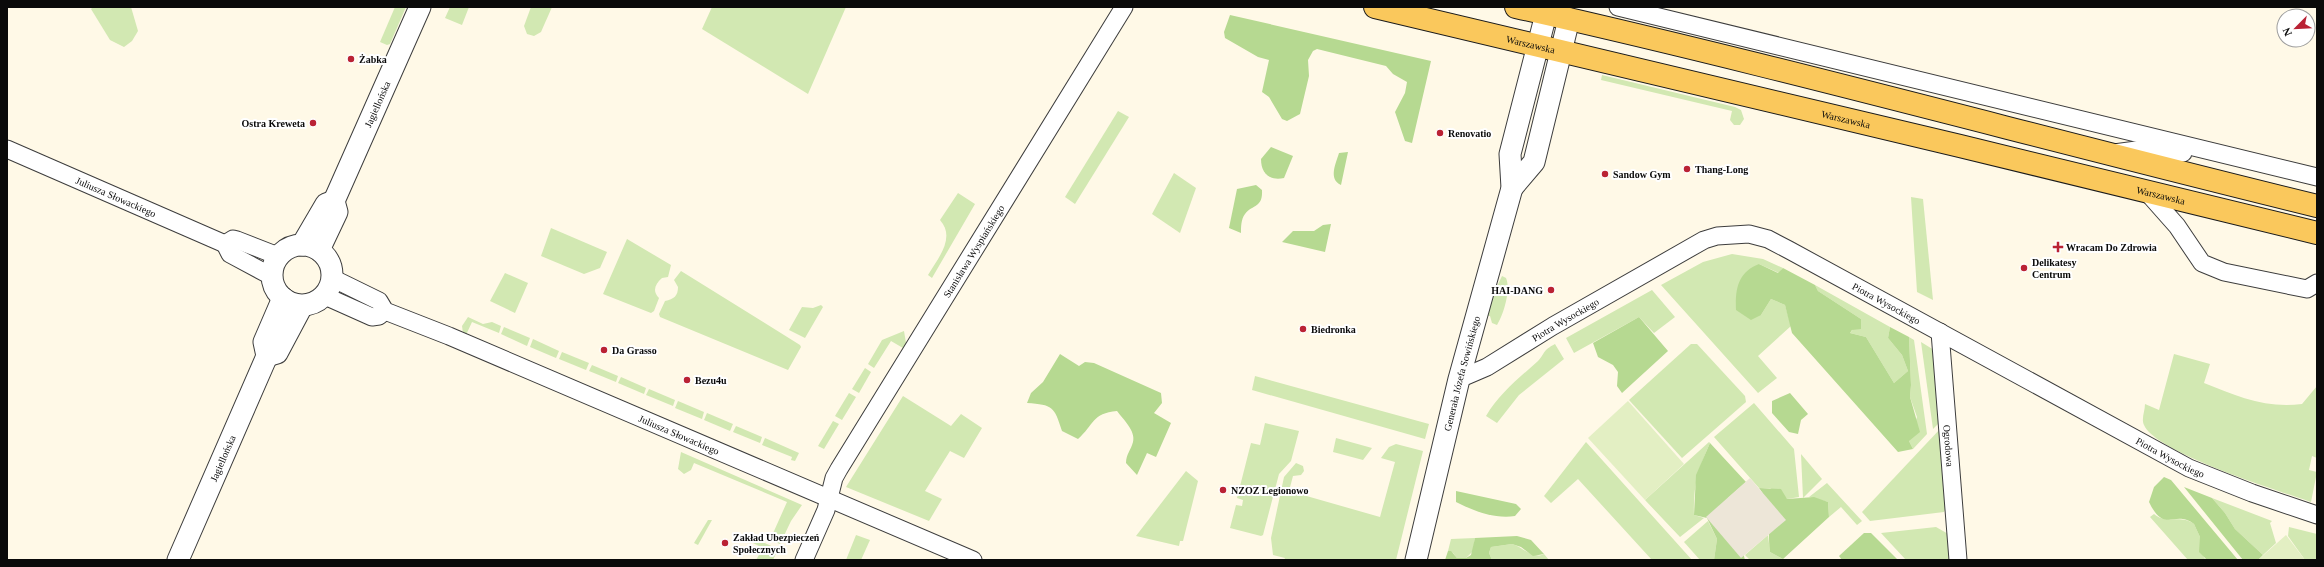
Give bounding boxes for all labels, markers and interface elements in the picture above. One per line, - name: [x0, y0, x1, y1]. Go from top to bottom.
- north arrow: [2276, 8, 2316, 48]
- text: N: [2280, 26, 2294, 38]
- street label: Warszawska: [1505, 33, 1557, 56]
- marker: Żabka: [346, 54, 356, 64]
- place label: Żabka: [359, 54, 387, 65]
- street label: Jagiellońska: [362, 79, 393, 129]
- street label: Warszawska: [1820, 108, 1872, 131]
- place label: Ostra Kreweta: [242, 118, 305, 129]
- marker: Ostra Kreweta: [308, 118, 318, 128]
- marker: Renovatio: [1435, 128, 1445, 138]
- place label: Renovatio: [1448, 128, 1491, 139]
- marker: Thang-Long: [1682, 164, 1692, 174]
- place label: Thang-Long: [1695, 164, 1748, 175]
- marker: Sandow Gym: [1600, 169, 1610, 179]
- place label: Sandow Gym: [1613, 169, 1671, 180]
- street label: Juliusza Słowackiego: [74, 175, 158, 219]
- street label: Warszawska: [2135, 184, 2187, 207]
- street label: Stanisława Wyspiańskiego: [941, 203, 1007, 300]
- marker: Wracam Do Zdrowia: [2053, 242, 2063, 252]
- place label: Wracam Do Zdrowia: [2066, 242, 2157, 253]
- place label: Delikatesy Centrum: [2032, 257, 2076, 280]
- marker: Delikatesy Centrum: [2019, 263, 2029, 273]
- street label: Piotra Wysockiego: [1850, 281, 1922, 327]
- place label: HAI-DANG: [1491, 285, 1543, 296]
- marker: HAI-DANG: [1546, 285, 1556, 295]
- street label: Piotra Wysockiego: [1530, 296, 1601, 344]
- street label: Generała Józefa Sowińskiego: [1442, 315, 1482, 432]
- marker: Biedronka: [1298, 324, 1308, 334]
- place label: Biedronka: [1311, 324, 1356, 335]
- marker: Da Grasso: [599, 345, 609, 355]
- place label: Da Grasso: [612, 345, 657, 356]
- marker: Bezu4u: [682, 375, 692, 385]
- place label: Bezu4u: [695, 375, 727, 386]
- street label: Juliusza Słowackiego: [637, 413, 721, 457]
- street label: Ogrodowa: [1941, 424, 1956, 468]
- street label: Jagiellońska: [208, 433, 238, 483]
- street label: Piotra Wysockiego: [2134, 435, 2206, 480]
- marker: NZOZ Legionowo: [1218, 485, 1228, 495]
- place label: NZOZ Legionowo: [1231, 485, 1309, 496]
- place label: Zakład Ubezpieczeń Społecznych: [733, 532, 820, 555]
- marker: Zakład Ubezpieczeń Społecznych: [720, 538, 730, 548]

